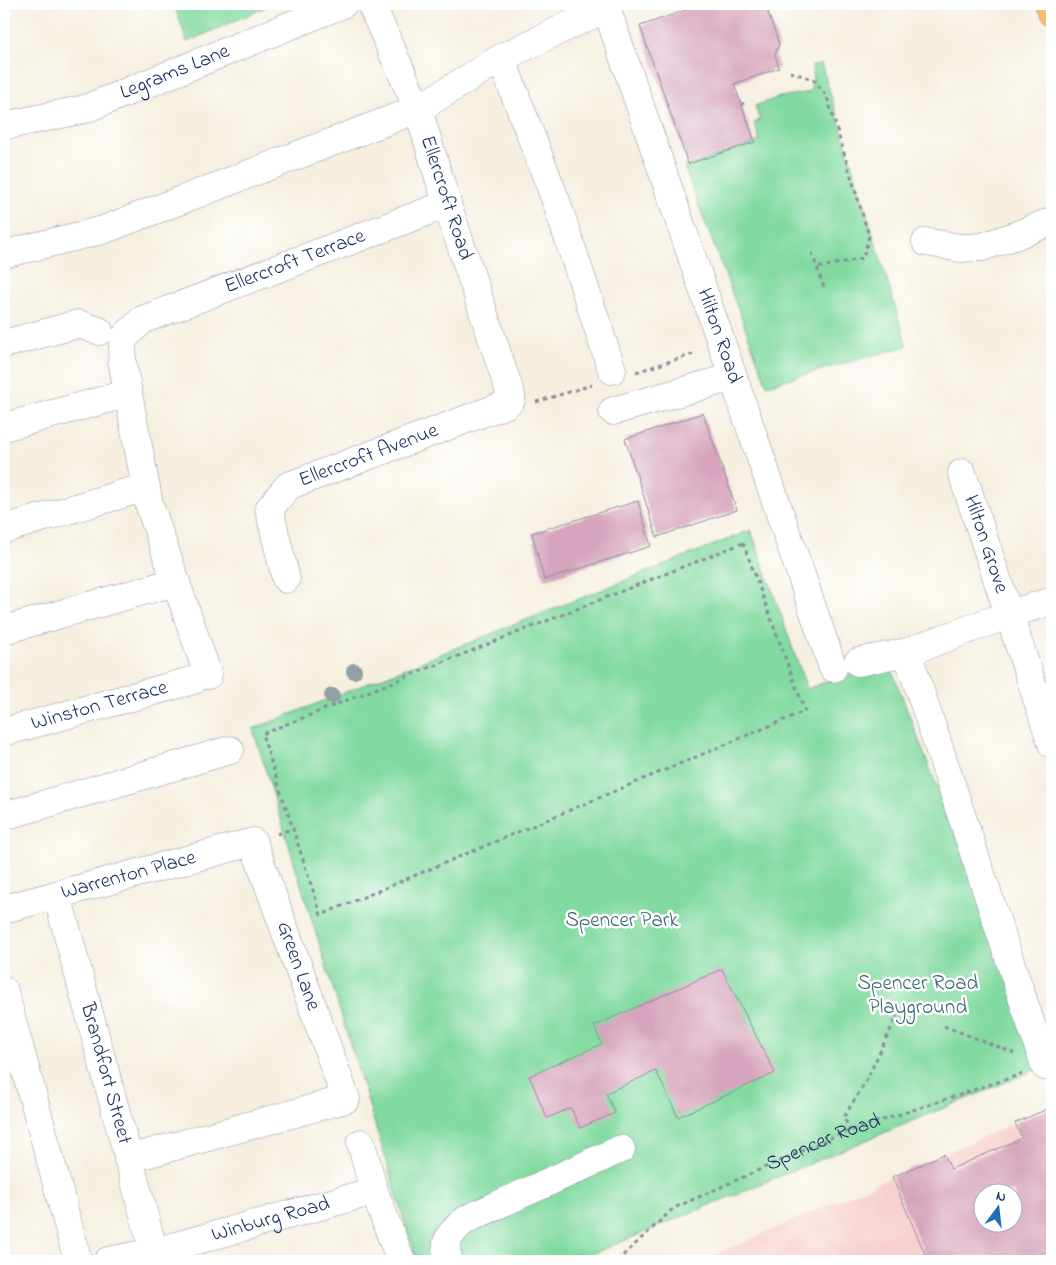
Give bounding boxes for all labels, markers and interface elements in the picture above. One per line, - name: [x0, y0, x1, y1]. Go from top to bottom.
- street label: Legrams Lane: [116, 36, 235, 108]
- street label: Ellercroft Road: [412, 132, 480, 264]
- street label: Ellercroft Terrace: [220, 221, 370, 302]
- street label: Hilton Road: [689, 284, 749, 388]
- street label: Ellercroft Avenue: [295, 416, 443, 496]
- street label: Hilton Grove: [955, 491, 1016, 598]
- street label: Winston Terrace: [28, 673, 172, 739]
- street label: Warrenton Place: [58, 843, 200, 908]
- park label: Spencer Park: [565, 906, 679, 936]
- street label: Green Lane: [268, 917, 328, 1016]
- park label: Spencer Road Playground: [858, 969, 979, 1025]
- street label: Brandfort Street: [72, 998, 139, 1148]
- street label: Spencer Road: [762, 1107, 885, 1180]
- north arrow: [974, 1182, 1024, 1232]
- text: N: [994, 1186, 1008, 1208]
- street label: Winburg Road: [208, 1189, 333, 1250]

